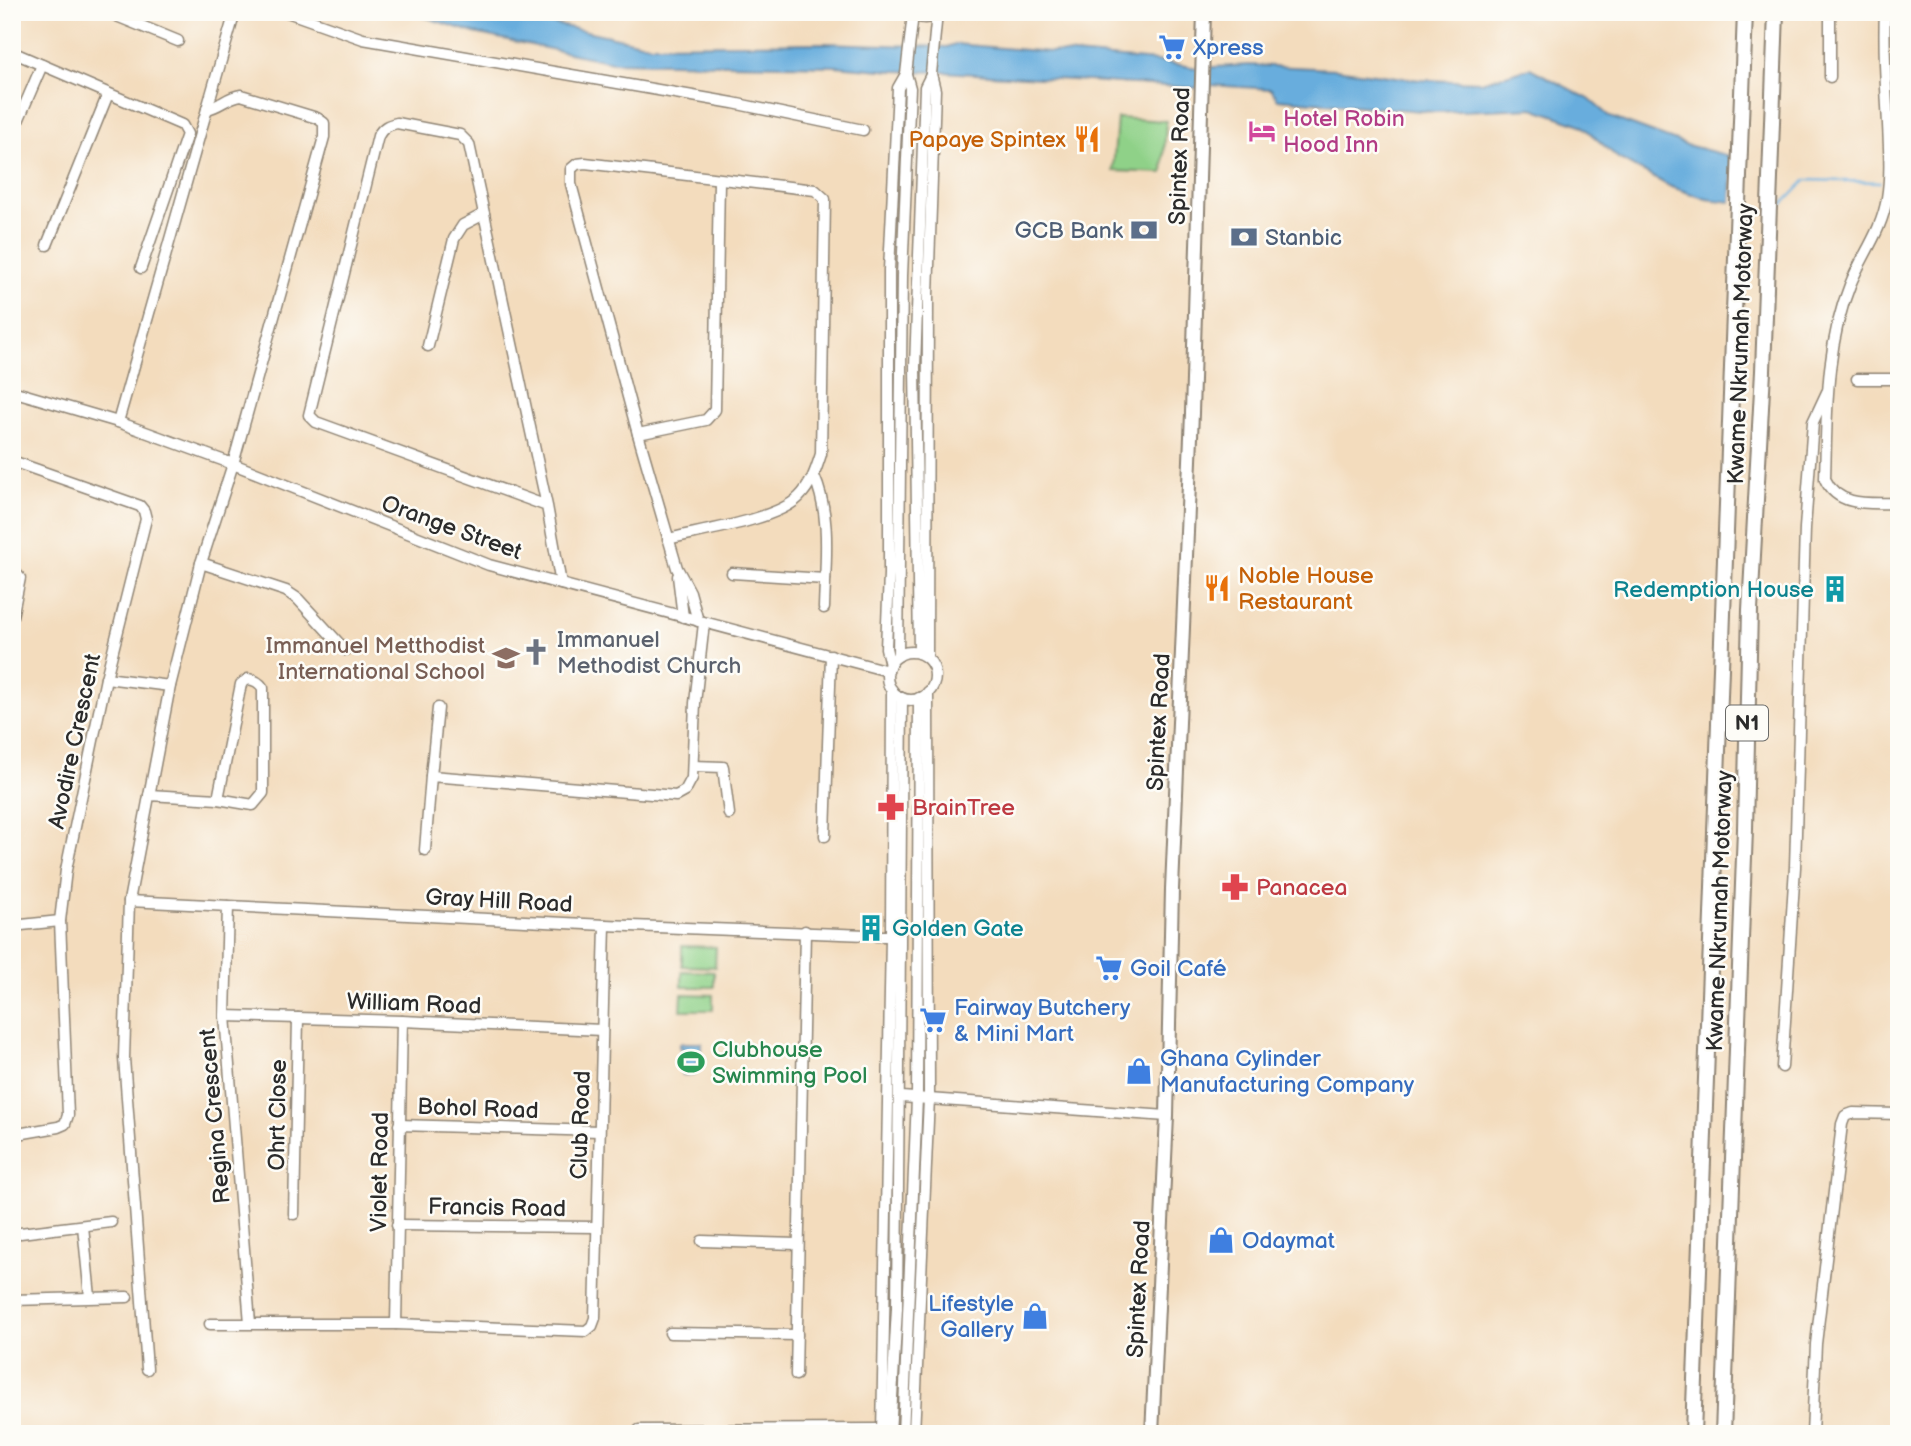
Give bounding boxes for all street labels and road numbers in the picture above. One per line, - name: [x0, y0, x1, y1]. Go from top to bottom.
- street label: Spintex Road: [1164, 87, 1196, 225]
- street label: Kwame Nkrumah Motorway: [1722, 202, 1760, 485]
- street label: Orange Street: [378, 490, 526, 566]
- street label: Avodire Crescent: [43, 651, 107, 832]
- street label: Spintex Road: [1141, 652, 1177, 792]
- road number: N1: [1726, 706, 1768, 740]
- street label: Kwame Nkrumah Motorway: [1701, 769, 1739, 1052]
- street label: Gray Hill Road: [425, 883, 573, 919]
- street label: William Road: [346, 988, 482, 1020]
- street label: Regina Crescent: [193, 1027, 237, 1205]
- street label: Ohrt Close: [263, 1059, 293, 1171]
- street label: Club Road: [565, 1070, 597, 1180]
- street label: Bohol Road: [417, 1093, 539, 1125]
- street label: Violet Road: [365, 1112, 395, 1232]
- street label: Francis Road: [428, 1193, 566, 1223]
- street label: Spintex Road: [1121, 1219, 1157, 1359]

